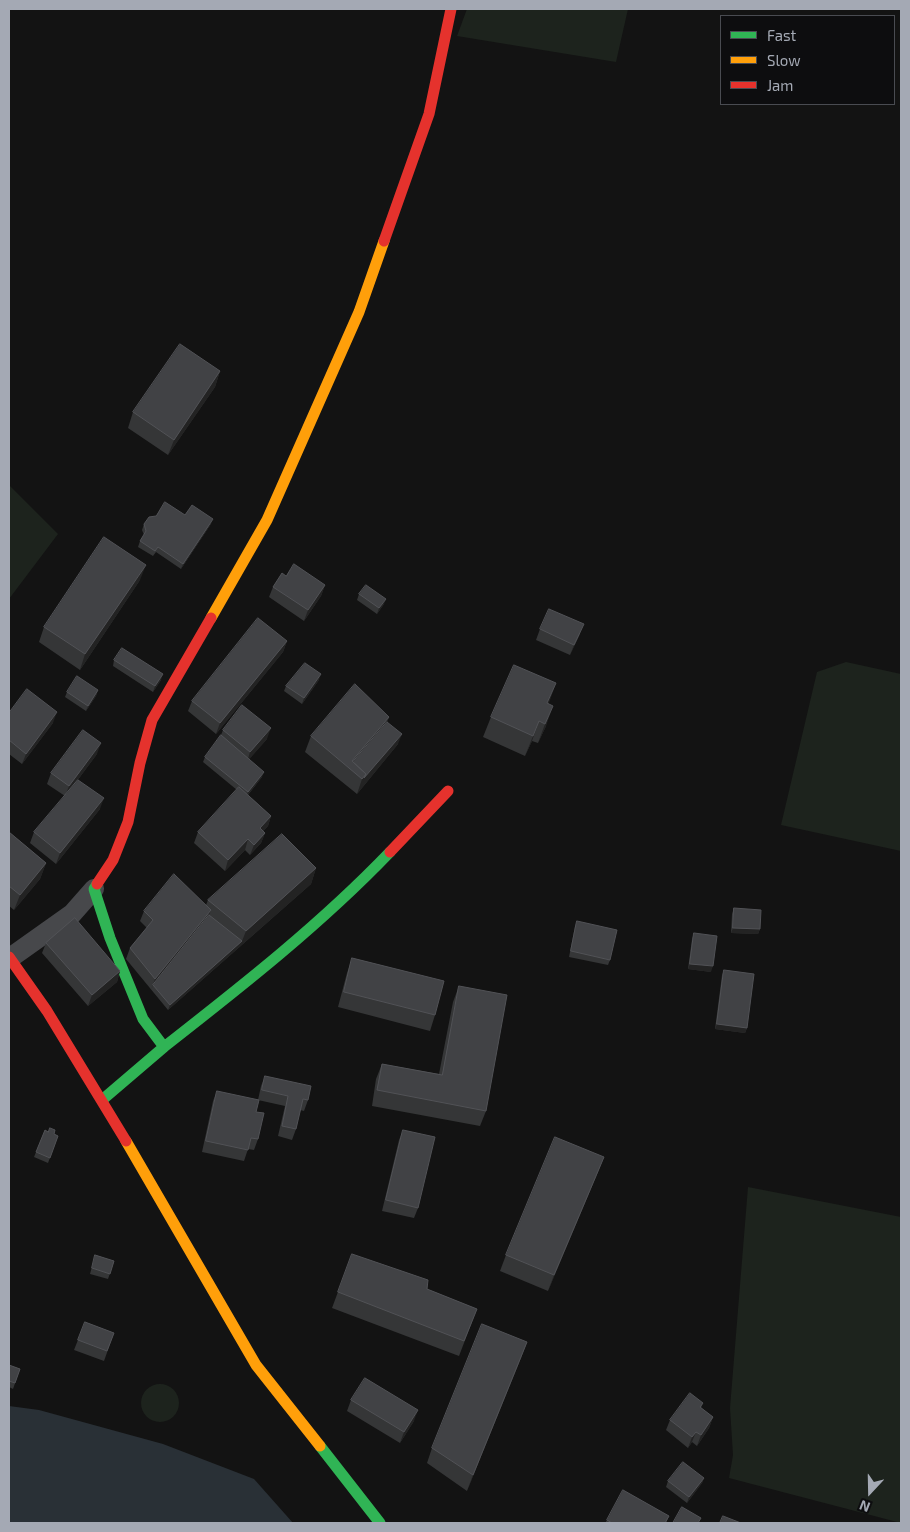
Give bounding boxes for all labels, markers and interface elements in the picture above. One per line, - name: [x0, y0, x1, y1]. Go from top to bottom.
- legend: [720, 15, 895, 105]
- text: Fast: [767, 26, 796, 44]
- text: Slow: [767, 51, 801, 69]
- text: Jam: [767, 76, 793, 94]
- north arrow: [845, 1467, 895, 1517]
- text: N: [857, 1497, 872, 1516]

